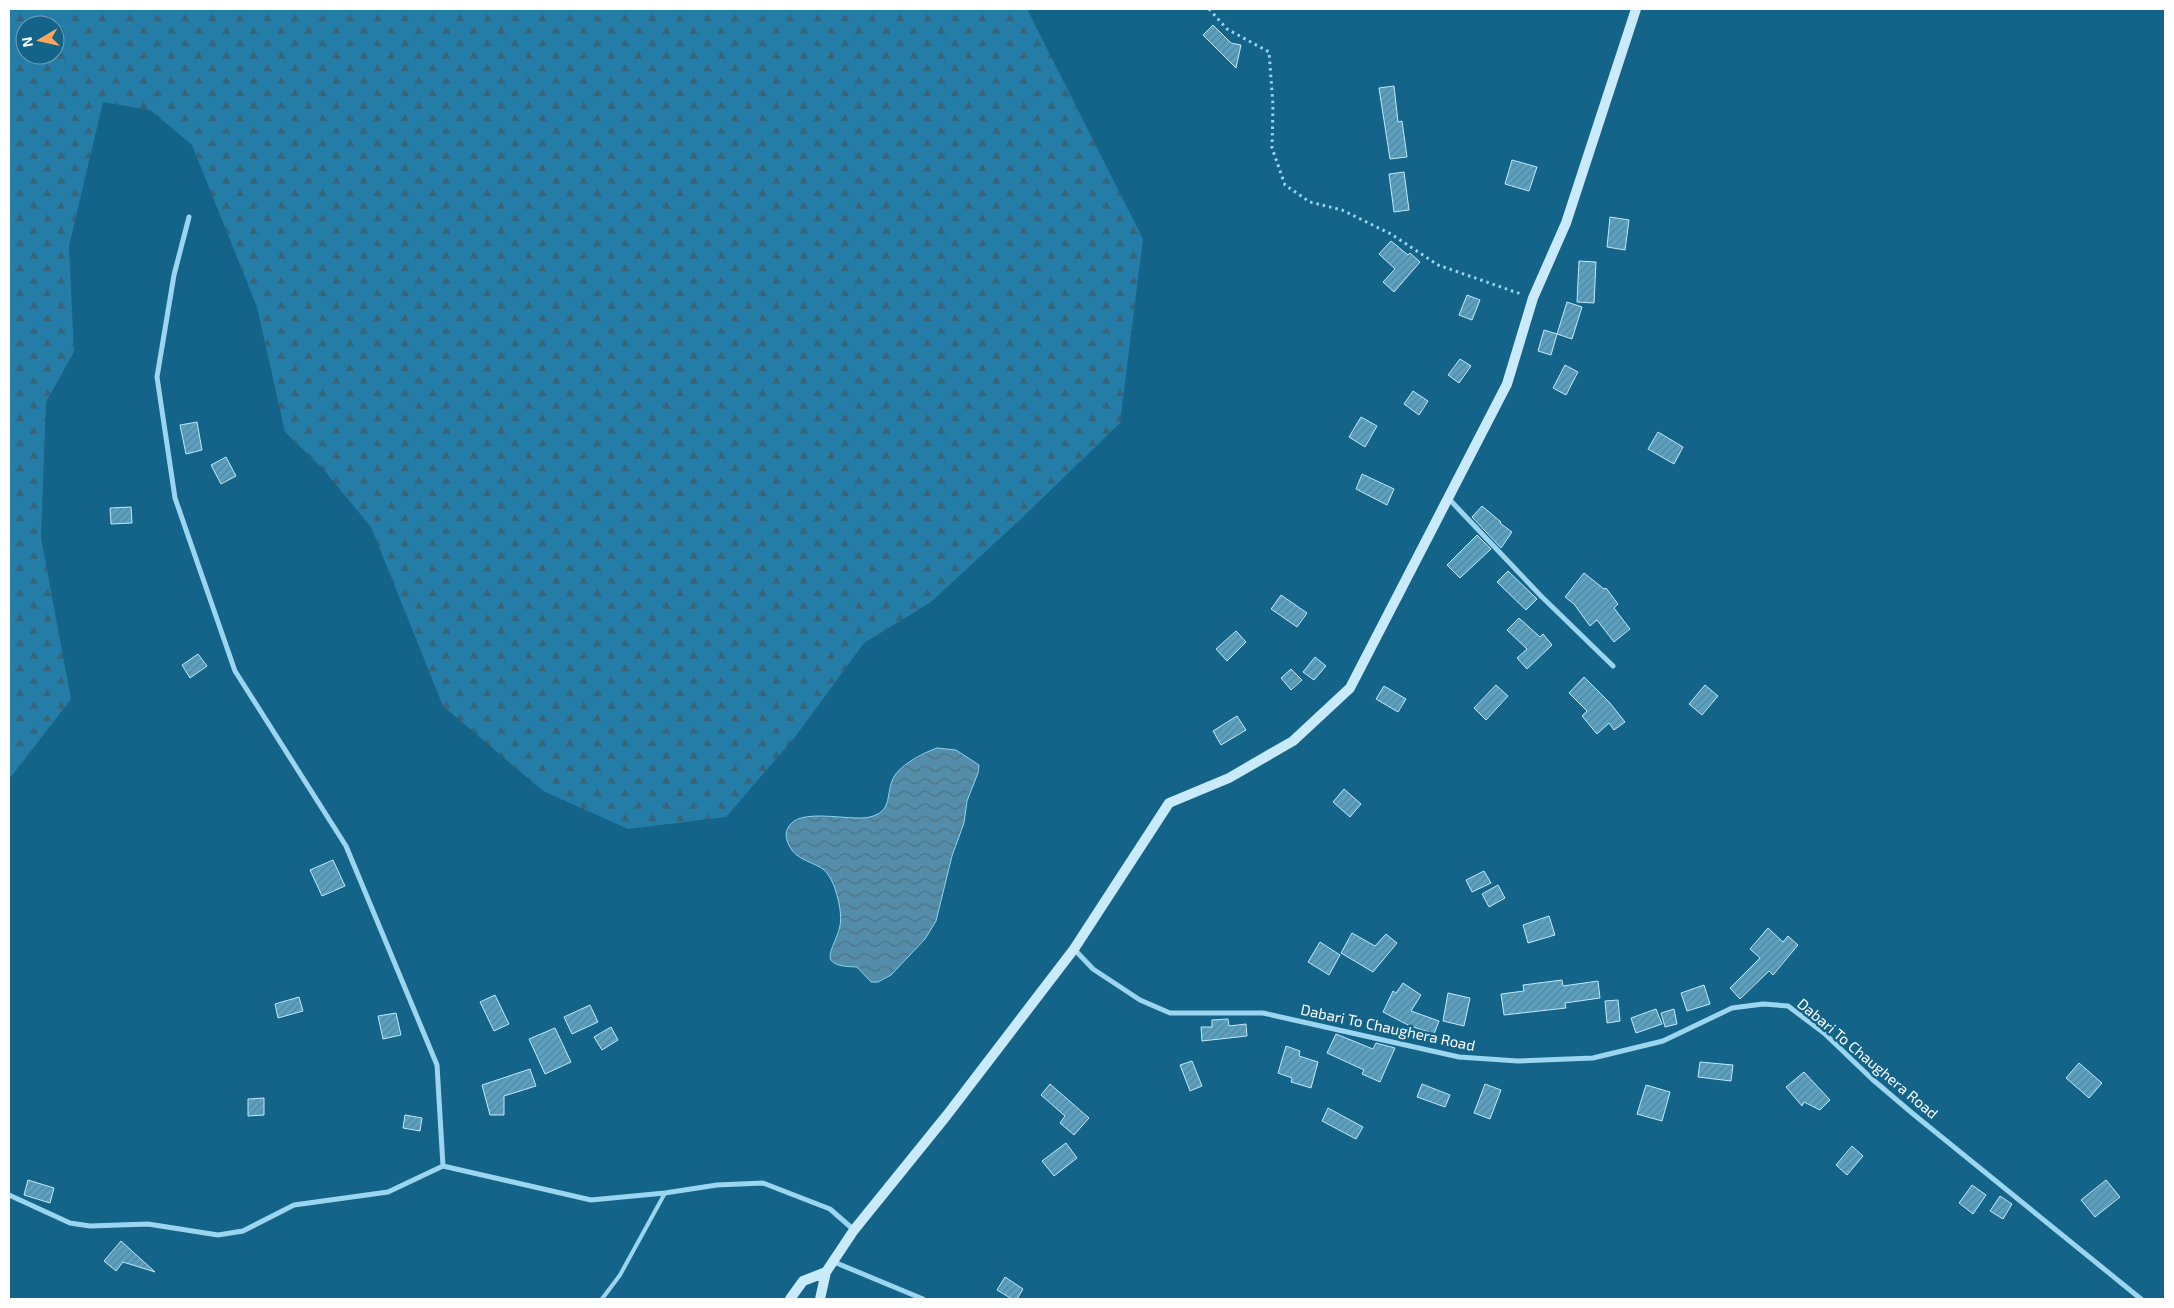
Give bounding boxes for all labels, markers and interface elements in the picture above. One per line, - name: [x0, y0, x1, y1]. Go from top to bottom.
- north arrow: [15, 15, 65, 65]
- text: N: [17, 36, 36, 48]
- street label: Dabari To Chaughera Road: [1794, 994, 1942, 1122]
- street label: Dabari To Chaughera Road: [1299, 1000, 1477, 1054]

